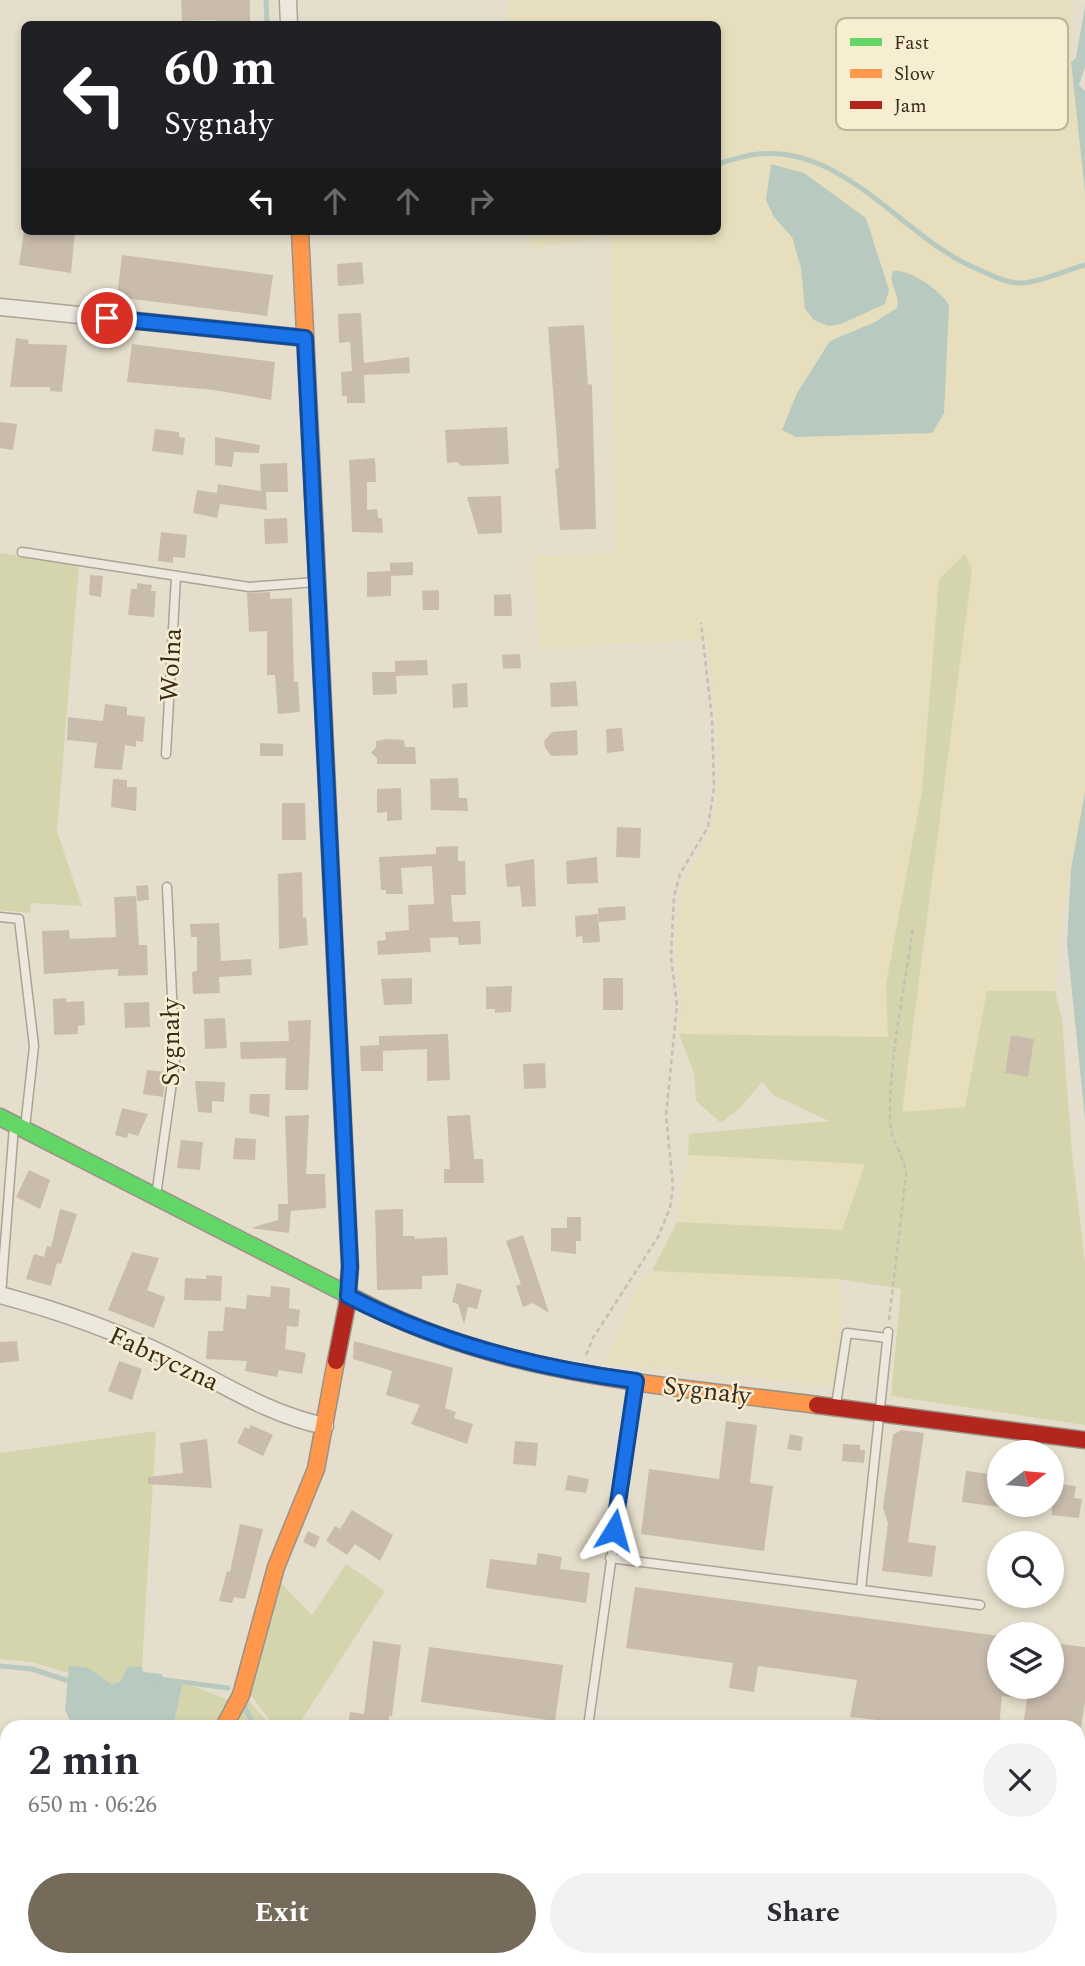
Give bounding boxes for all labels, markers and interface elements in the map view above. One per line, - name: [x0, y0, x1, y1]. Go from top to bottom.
- legend: [836, 18, 1068, 130]
- text: Fast: [894, 29, 930, 58]
- text: 60 m: [164, 32, 275, 107]
- icon: left: [49, 49, 140, 140]
- text: Slow: [894, 60, 935, 89]
- text: Jam: [894, 92, 926, 121]
- text: Sygnały: [164, 100, 273, 149]
- icon: left: [243, 182, 281, 220]
- icon: ahead: [316, 182, 354, 220]
- icon: ahead: [389, 182, 427, 220]
- icon: right: [462, 182, 500, 220]
- pin: [77, 288, 137, 348]
- icon: arrive: [88, 299, 126, 337]
- street label: Wolna: [149, 627, 193, 703]
- street label: Sygnały: [151, 996, 191, 1086]
- street label: Fabryczna: [102, 1316, 226, 1402]
- street label: Sygnały: [661, 1366, 755, 1416]
- north arrow: [987, 1440, 1064, 1517]
- map controls: [987, 1440, 1064, 1699]
- position arrow: [577, 1493, 651, 1567]
- button: search: [987, 1531, 1064, 1608]
- button: layers: [987, 1622, 1064, 1699]
- text: 2 min: [28, 1730, 140, 1793]
- button: close: [983, 1743, 1057, 1817]
- text: 650 m · 06:26: [28, 1788, 157, 1823]
- button: Exit: [28, 1873, 536, 1953]
- button: Share: [550, 1873, 1057, 1953]

